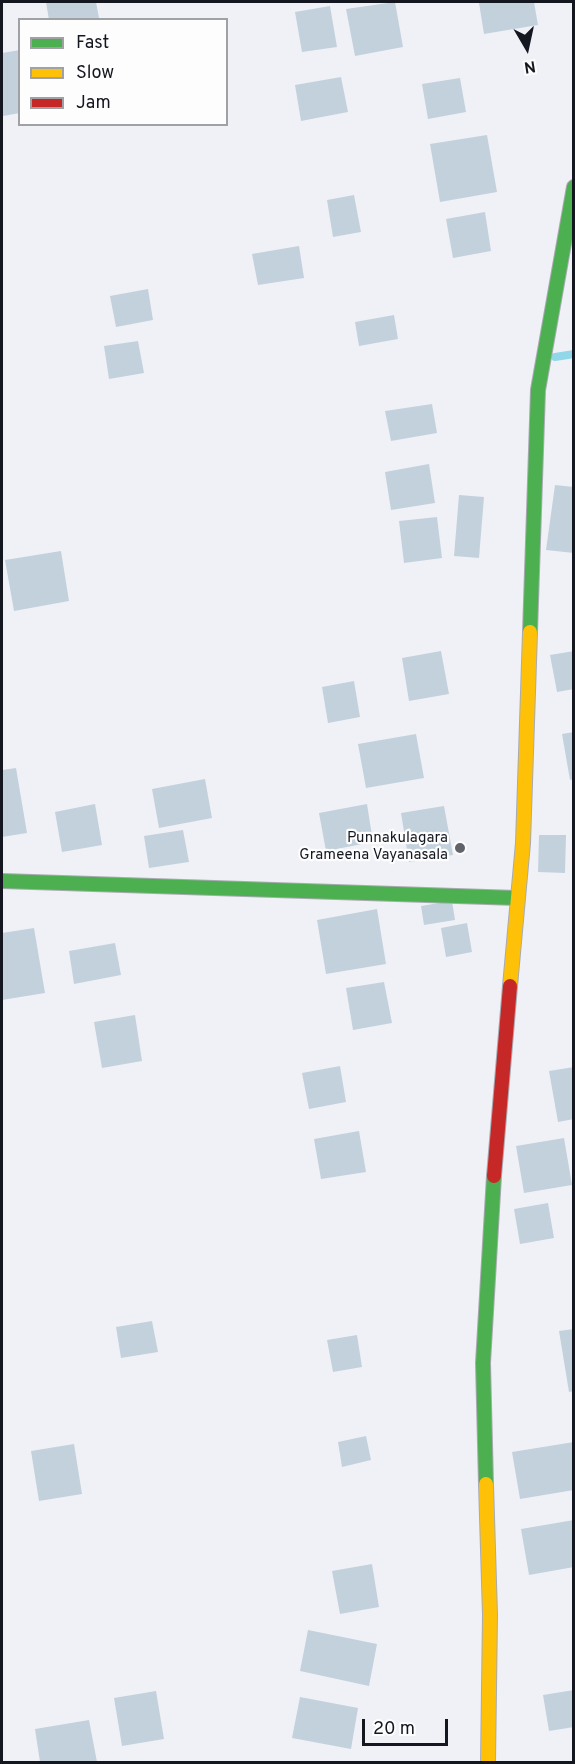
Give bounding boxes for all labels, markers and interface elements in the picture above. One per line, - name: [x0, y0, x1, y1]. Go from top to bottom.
- legend: [18, 18, 228, 126]
- north arrow: [497, 18, 557, 78]
- text: Fast: [76, 32, 109, 55]
- text: N: [523, 55, 537, 77]
- text: Slow: [76, 62, 114, 85]
- text: Jam: [76, 92, 111, 115]
- place label: Punnakulagara Grameena Vayanasala: [299, 830, 448, 865]
- marker: Punnakulagara Grameena Vayanasala: [453, 841, 467, 855]
- scale bar: [365, 1707, 450, 1745]
- text: 20 m: [373, 1718, 415, 1741]

